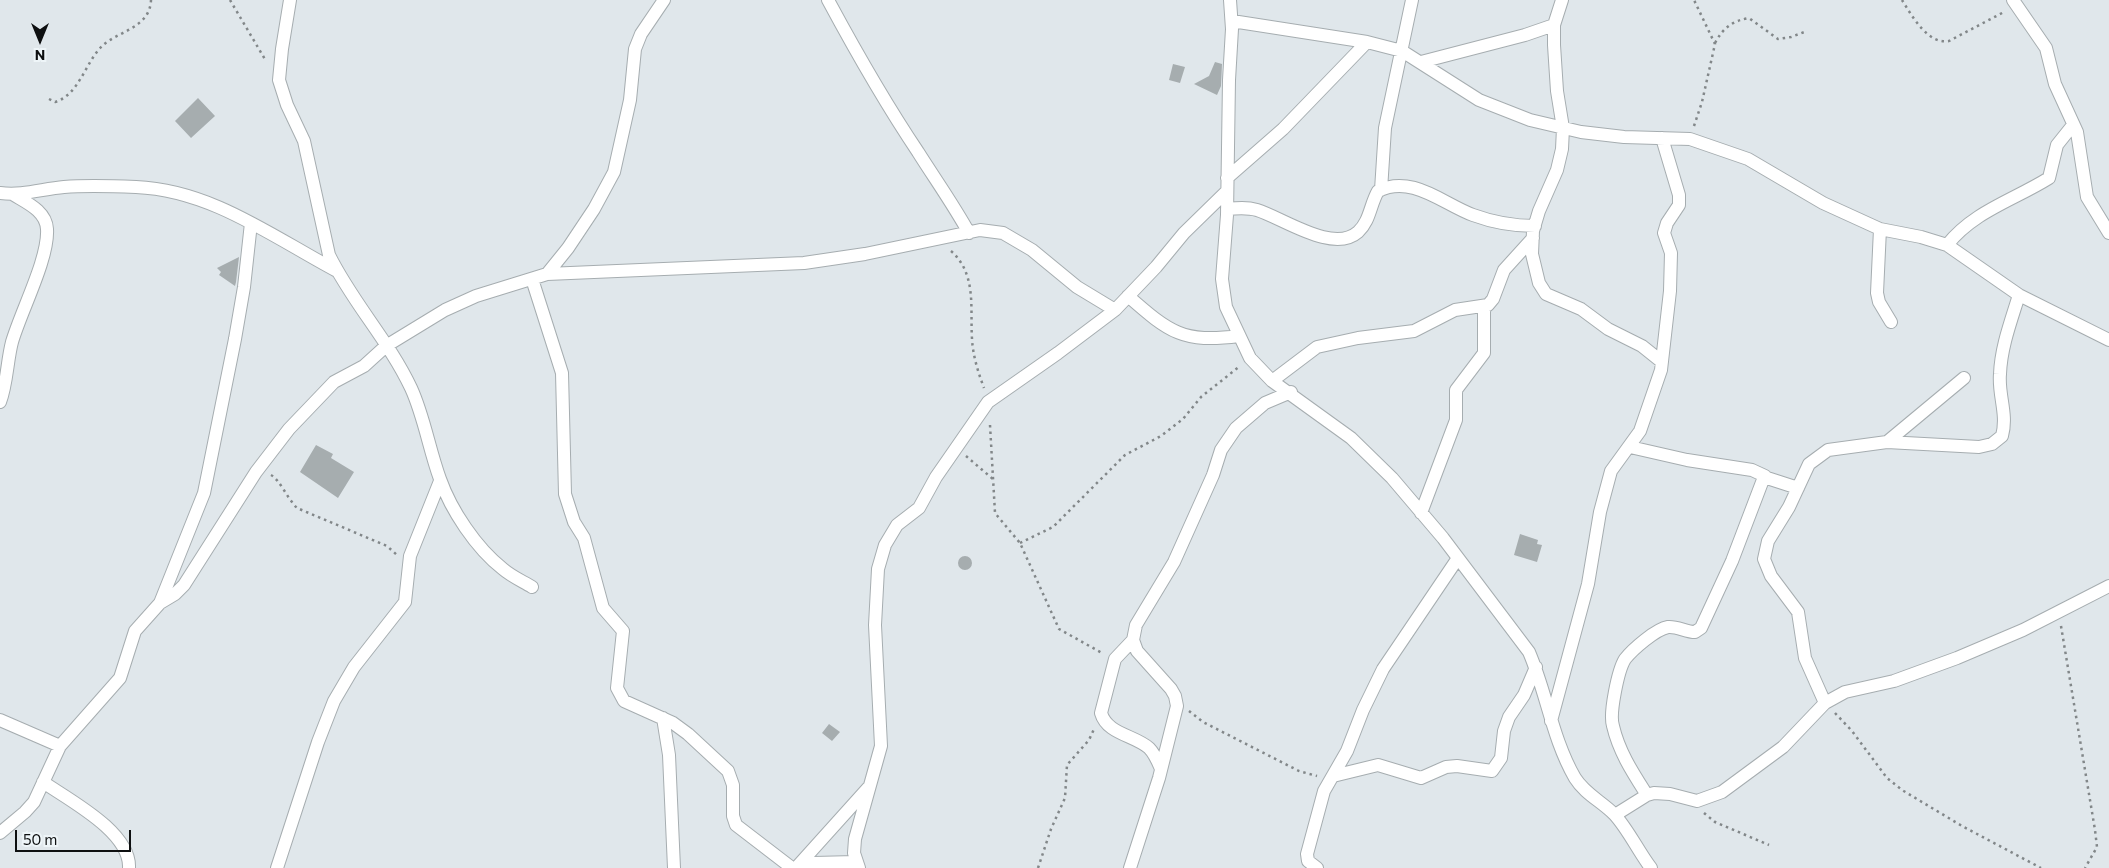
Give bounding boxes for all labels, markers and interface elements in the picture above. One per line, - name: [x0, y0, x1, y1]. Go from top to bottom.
- north arrow: [15, 15, 65, 65]
- text: N: [35, 47, 45, 64]
- scale bar: [18, 820, 134, 852]
- text: 50 m: [23, 830, 57, 848]

